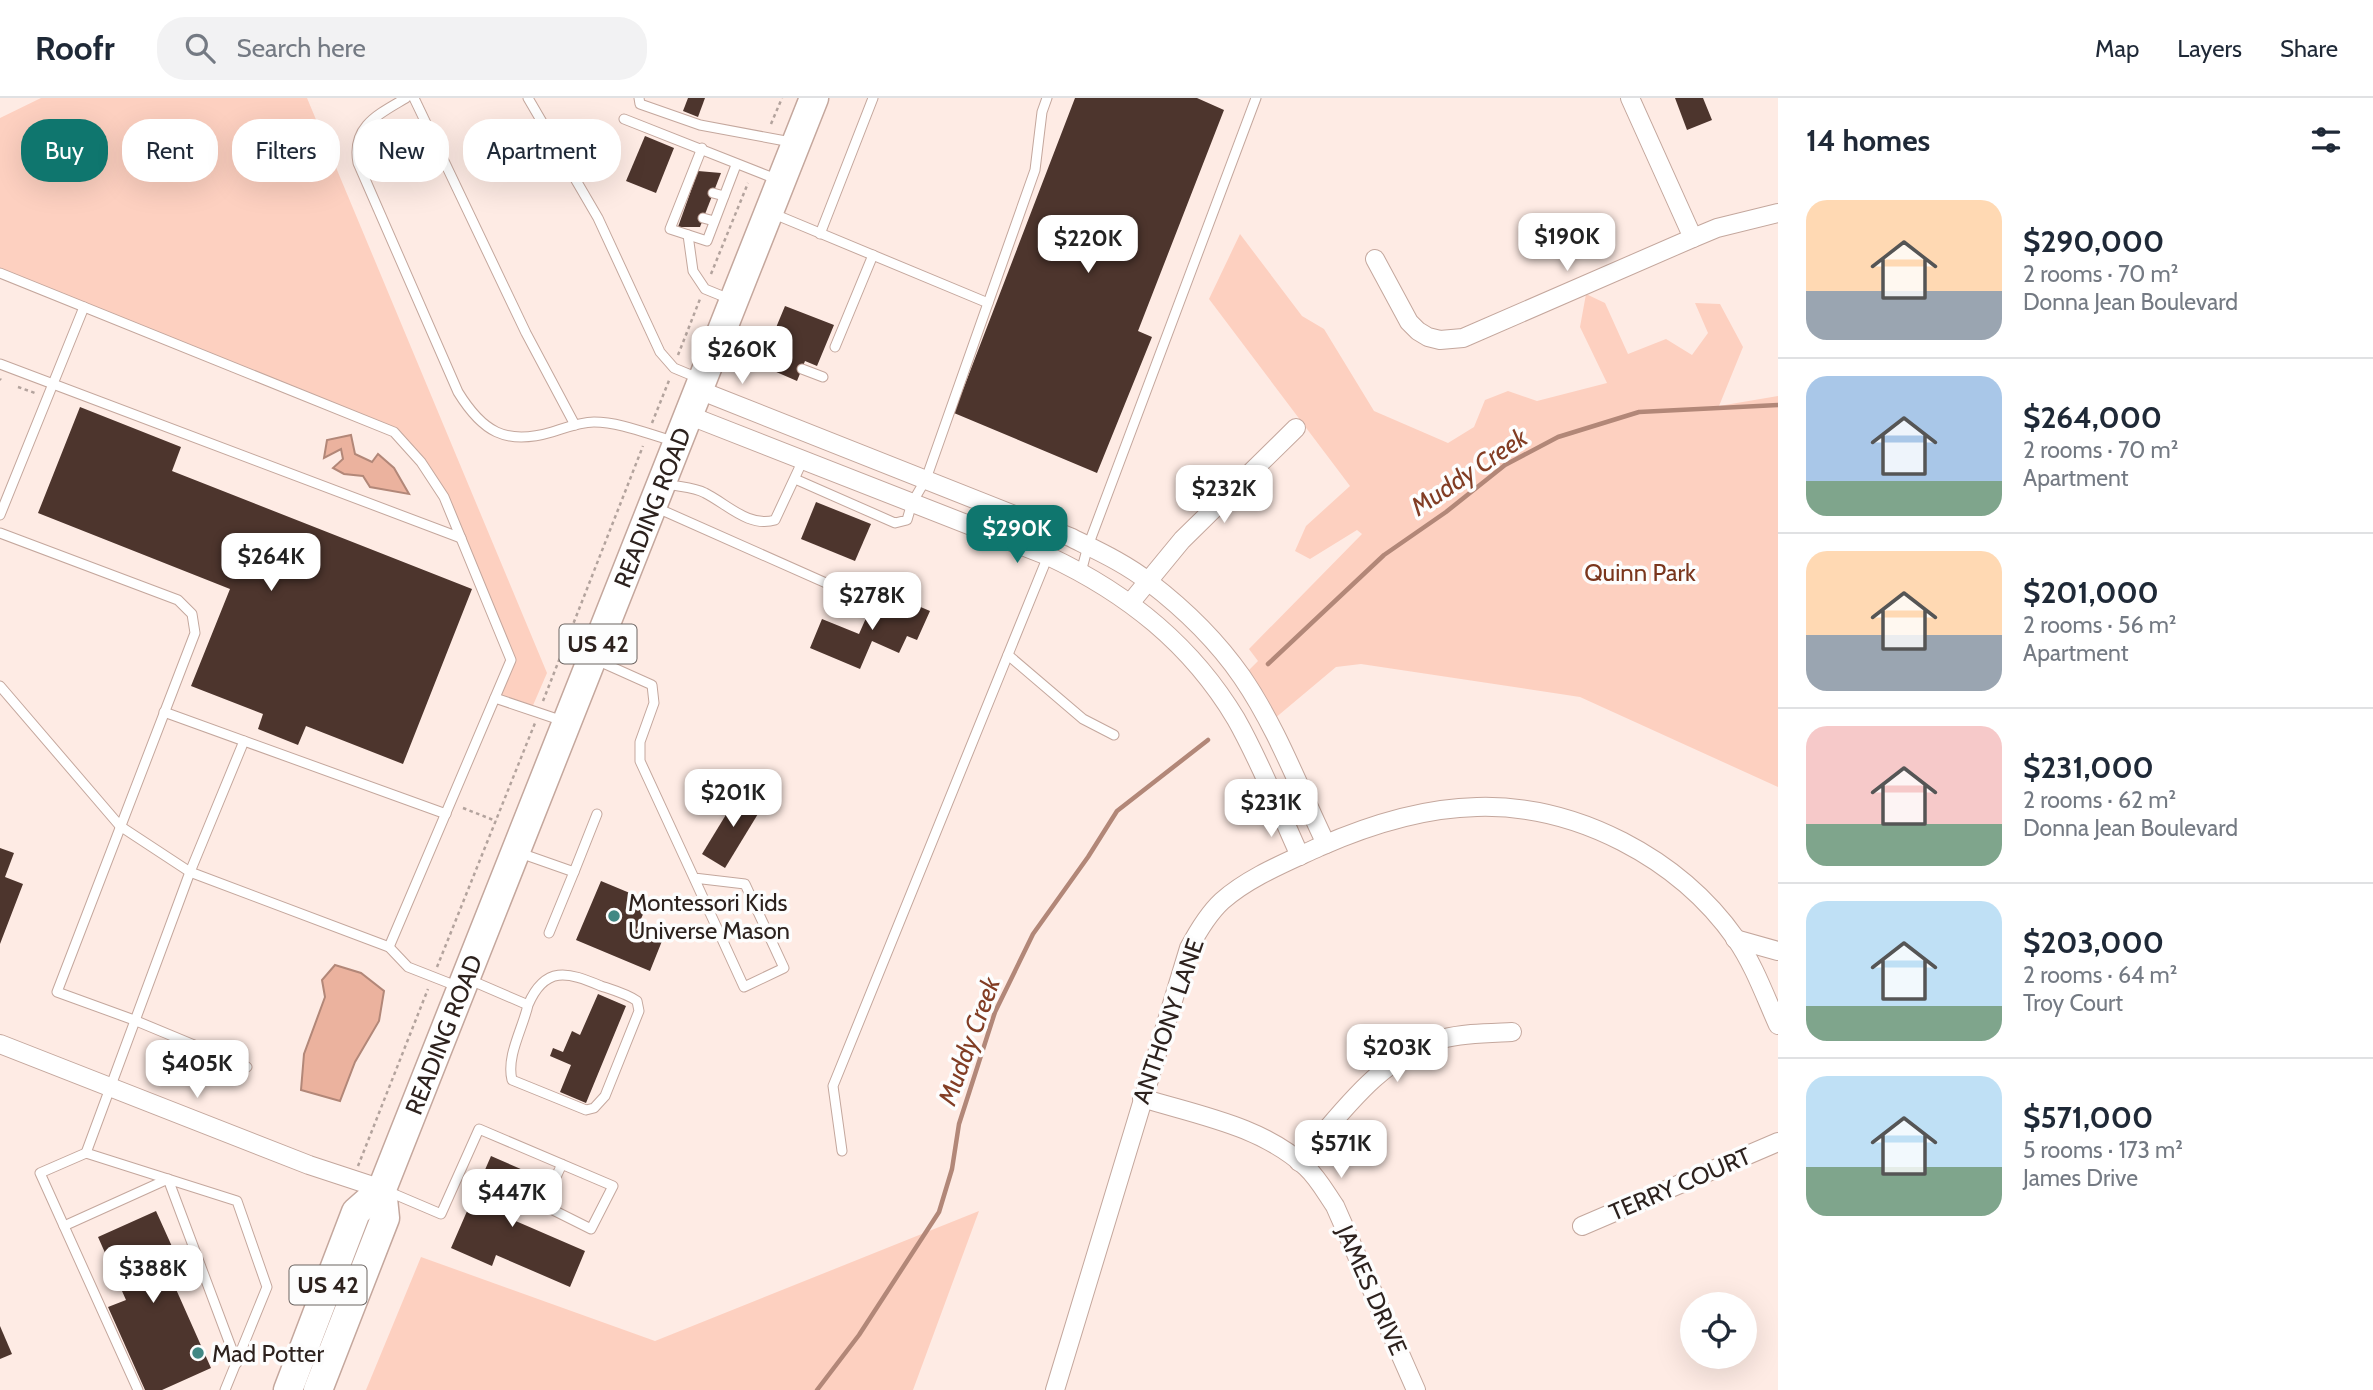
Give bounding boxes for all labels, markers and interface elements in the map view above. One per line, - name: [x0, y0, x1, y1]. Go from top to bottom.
- search box: [157, 17, 647, 80]
- text: Roofr: [35, 28, 115, 68]
- icon: search: [181, 29, 219, 67]
- text: Search here: [237, 32, 366, 64]
- text: Map: [2095, 34, 2139, 63]
- text: Layers: [2177, 34, 2242, 63]
- text: Share: [2280, 34, 2338, 63]
- chip: Buy: [21, 119, 108, 182]
- chip: Rent: [122, 119, 218, 182]
- chip: Filters: [232, 119, 340, 182]
- chip: New: [354, 119, 449, 182]
- chip: Apartment: [463, 119, 621, 182]
- icon: filters: [2307, 121, 2345, 159]
- text: 14 homes: [1806, 122, 1930, 159]
- pin: $190K: [1518, 214, 1616, 273]
- pin: $220K: [1039, 216, 1137, 275]
- text: $190K: [1534, 222, 1600, 250]
- text: $290,000: [2023, 223, 2164, 260]
- text: $220K: [1054, 224, 1122, 252]
- icon: home: [1862, 228, 1946, 312]
- text: 2 rooms · 70 m²: [2023, 260, 2178, 288]
- text: Donna Jean Boulevard: [2023, 288, 2238, 316]
- pin: $260K: [693, 327, 791, 386]
- text: $260K: [707, 335, 777, 363]
- text: $264,000: [2023, 399, 2162, 436]
- icon: home: [1862, 404, 1946, 488]
- water label: Muddy Creek: [1404, 421, 1534, 523]
- street label: READING ROAD: [607, 423, 697, 591]
- text: 2 rooms · 70 m²: [2023, 436, 2178, 464]
- text: Apartment: [2023, 464, 2128, 492]
- pin: $232K: [1175, 466, 1273, 525]
- text: $232K: [1192, 474, 1256, 502]
- pin: $290K: [968, 505, 1066, 565]
- text: $290K: [982, 514, 1052, 542]
- pin: $264K: [222, 533, 320, 593]
- text: $264K: [237, 542, 305, 570]
- park label: Quinn Park: [1584, 558, 1696, 587]
- pin: $278K: [823, 573, 921, 632]
- text: $201,000: [2023, 574, 2159, 611]
- icon: home: [1862, 579, 1946, 663]
- text: $278K: [839, 581, 905, 609]
- text: 2 rooms · 56 m²: [2023, 611, 2177, 639]
- road number: US 42: [560, 624, 636, 664]
- text: Apartment: [2023, 639, 2128, 667]
- text: $231,000: [2023, 749, 2154, 786]
- icon: home: [1862, 754, 1946, 838]
- pin: $201K: [684, 770, 782, 829]
- text: $201K: [701, 778, 765, 806]
- pin: $231K: [1222, 780, 1320, 839]
- text: 2 rooms · 62 m²: [2023, 786, 2176, 814]
- text: $231K: [1241, 788, 1301, 816]
- text: Donna Jean Boulevard: [2023, 814, 2238, 842]
- place label: Montessori Kids Universe Mason: [628, 888, 790, 945]
- marker: Montessori Kids Universe Mason: [606, 908, 622, 924]
- text: $203,000: [2023, 924, 2164, 961]
- icon: home: [1862, 929, 1946, 1013]
- street label: ANTHONY LANE: [1126, 935, 1210, 1107]
- street label: READING ROAD: [399, 950, 488, 1119]
- text: 2 rooms · 64 m²: [2023, 961, 2177, 989]
- water label: Muddy Creek: [931, 972, 1007, 1110]
- text: Troy Court: [2023, 989, 2123, 1017]
- pin: $203K: [1348, 1024, 1446, 1084]
- text: $203K: [1363, 1033, 1431, 1061]
- pin: $405K: [148, 1040, 246, 1100]
- text: $405K: [162, 1049, 232, 1077]
- text: $571,000: [2023, 1099, 2153, 1136]
- icon: home: [1862, 1104, 1946, 1188]
- pin: $571K: [1292, 1121, 1390, 1180]
- text: $571K: [1311, 1129, 1371, 1157]
- text: 5 rooms · 173 m²: [2023, 1136, 2183, 1164]
- street label: TERRY COURT: [1605, 1141, 1755, 1227]
- text: James Drive: [2023, 1164, 2138, 1192]
- pin: $447K: [463, 1170, 561, 1229]
- text: $447K: [478, 1178, 546, 1206]
- street label: JAMES DRIVE: [1330, 1220, 1414, 1359]
- pin: $388K: [104, 1246, 202, 1305]
- text: $388K: [119, 1254, 187, 1282]
- road number: US 42: [290, 1266, 366, 1304]
- map controls: [1680, 1292, 1757, 1369]
- button: locate: [1680, 1292, 1757, 1369]
- place label: Mad Potter: [212, 1339, 324, 1368]
- marker: Mad Potter: [190, 1345, 206, 1361]

